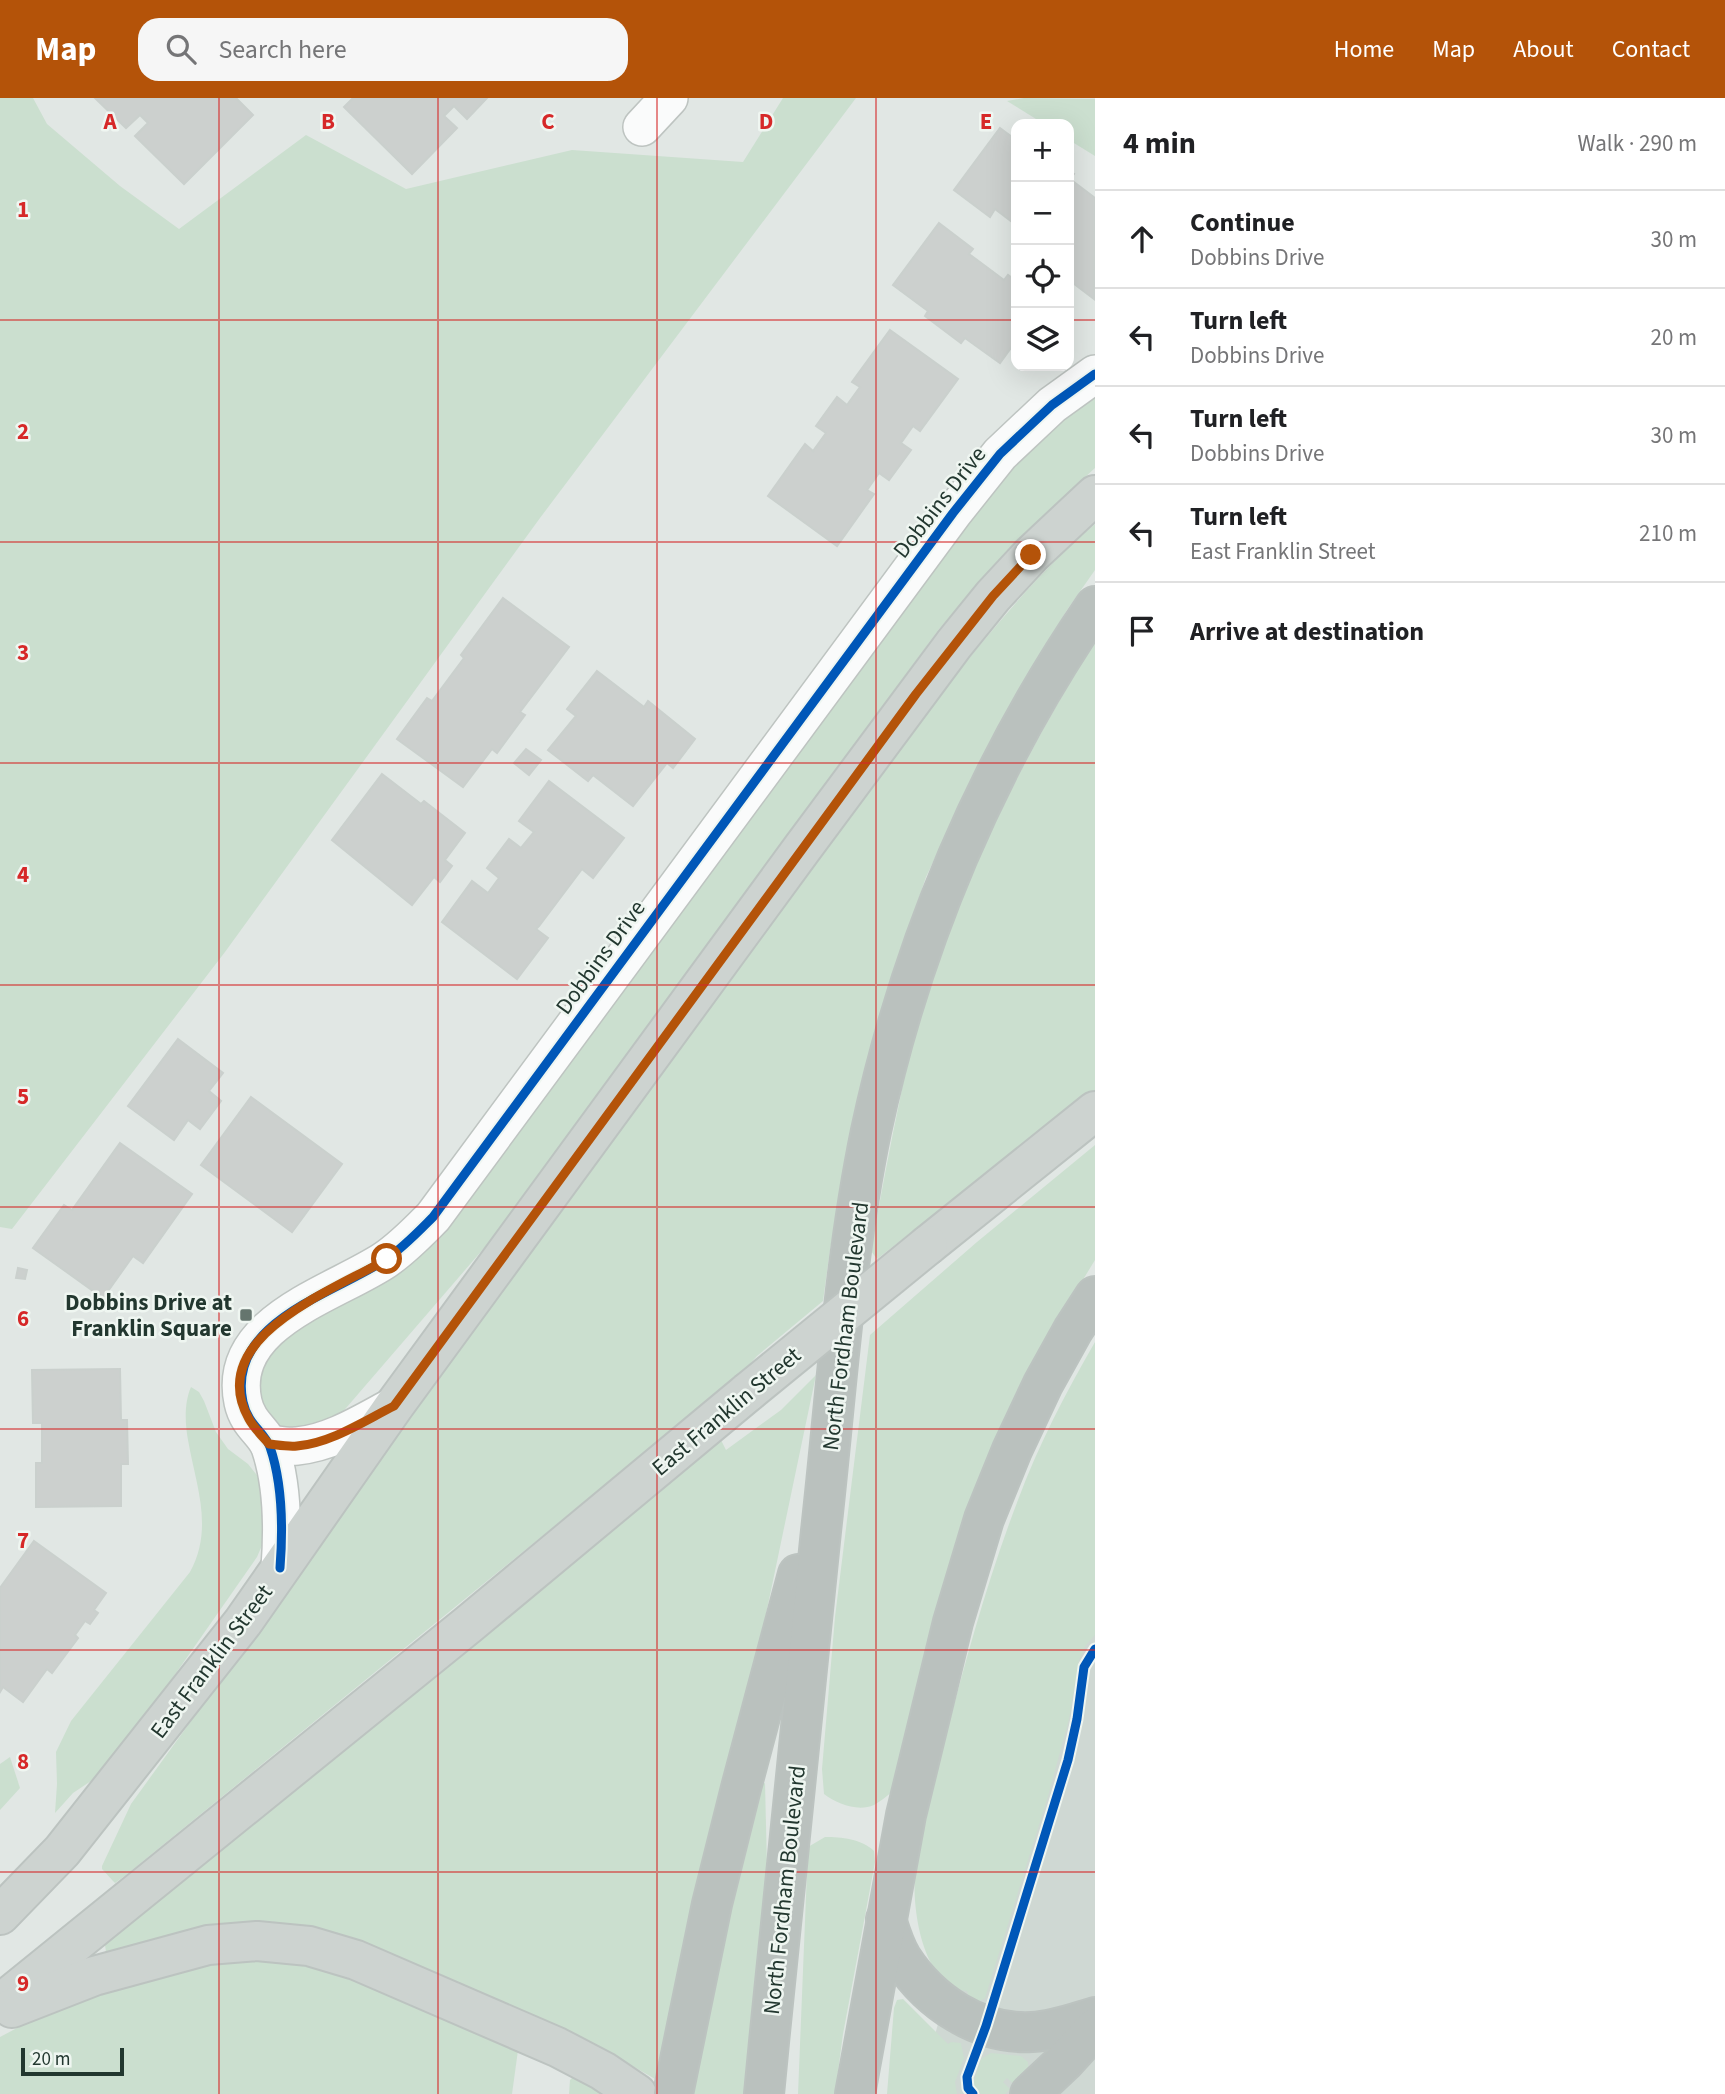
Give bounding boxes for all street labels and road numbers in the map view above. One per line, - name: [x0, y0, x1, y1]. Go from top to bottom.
- street label: Dobbins Drive: [885, 439, 994, 565]
- street label: Dobbins Drive: [548, 893, 653, 1021]
- street label: North Fordham Boulevard: [814, 1200, 877, 1452]
- street label: East Franklin Street: [645, 1339, 808, 1484]
- street label: East Franklin Street: [142, 1577, 281, 1745]
- street label: North Fordham Boulevard: [755, 1764, 814, 2016]

